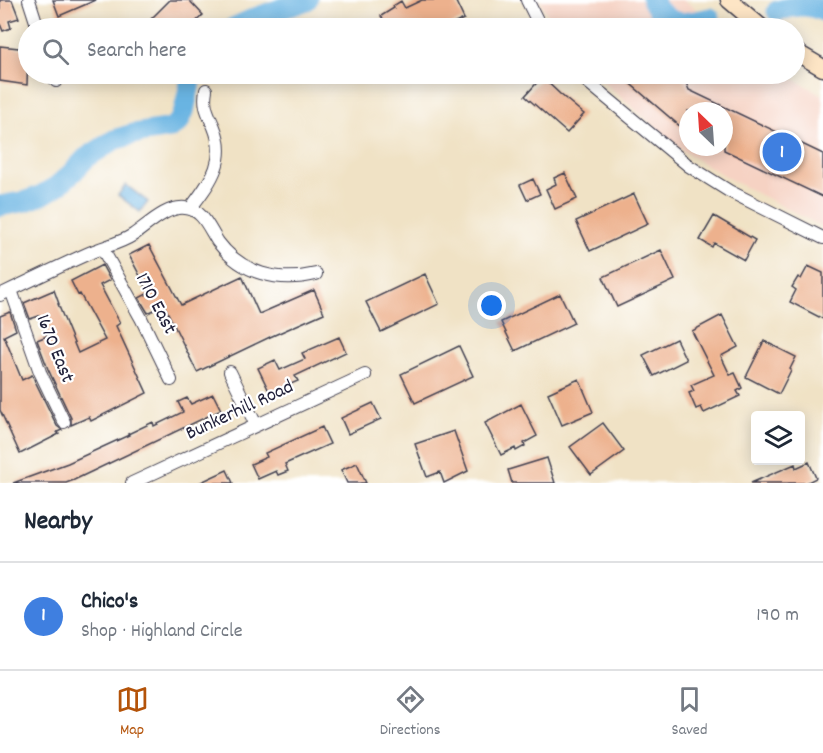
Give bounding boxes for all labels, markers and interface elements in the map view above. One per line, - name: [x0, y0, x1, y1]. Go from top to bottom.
- search box: [18, 18, 805, 84]
- icon: search: [39, 35, 72, 68]
- text: Search here: [87, 36, 186, 67]
- north arrow: [679, 102, 733, 156]
- pin: 1: [762, 130, 802, 174]
- street label: 1710 East: [127, 268, 183, 340]
- your location: [477, 291, 506, 320]
- street label: 1670 East: [28, 311, 80, 387]
- street label: Bunkerhill Road: [181, 374, 299, 448]
- map controls: [751, 411, 805, 465]
- button: layers: [751, 411, 805, 465]
- text: Nearby: [24, 504, 92, 541]
- text: Chico's: [81, 587, 138, 618]
- text: 1: [41, 602, 46, 630]
- text: 190 m: [756, 602, 799, 630]
- text: Shop · Highland Circle: [81, 618, 243, 646]
- tab: Map: [116, 683, 149, 742]
- tab: Directions: [380, 683, 440, 742]
- tab: Saved: [672, 683, 707, 742]

